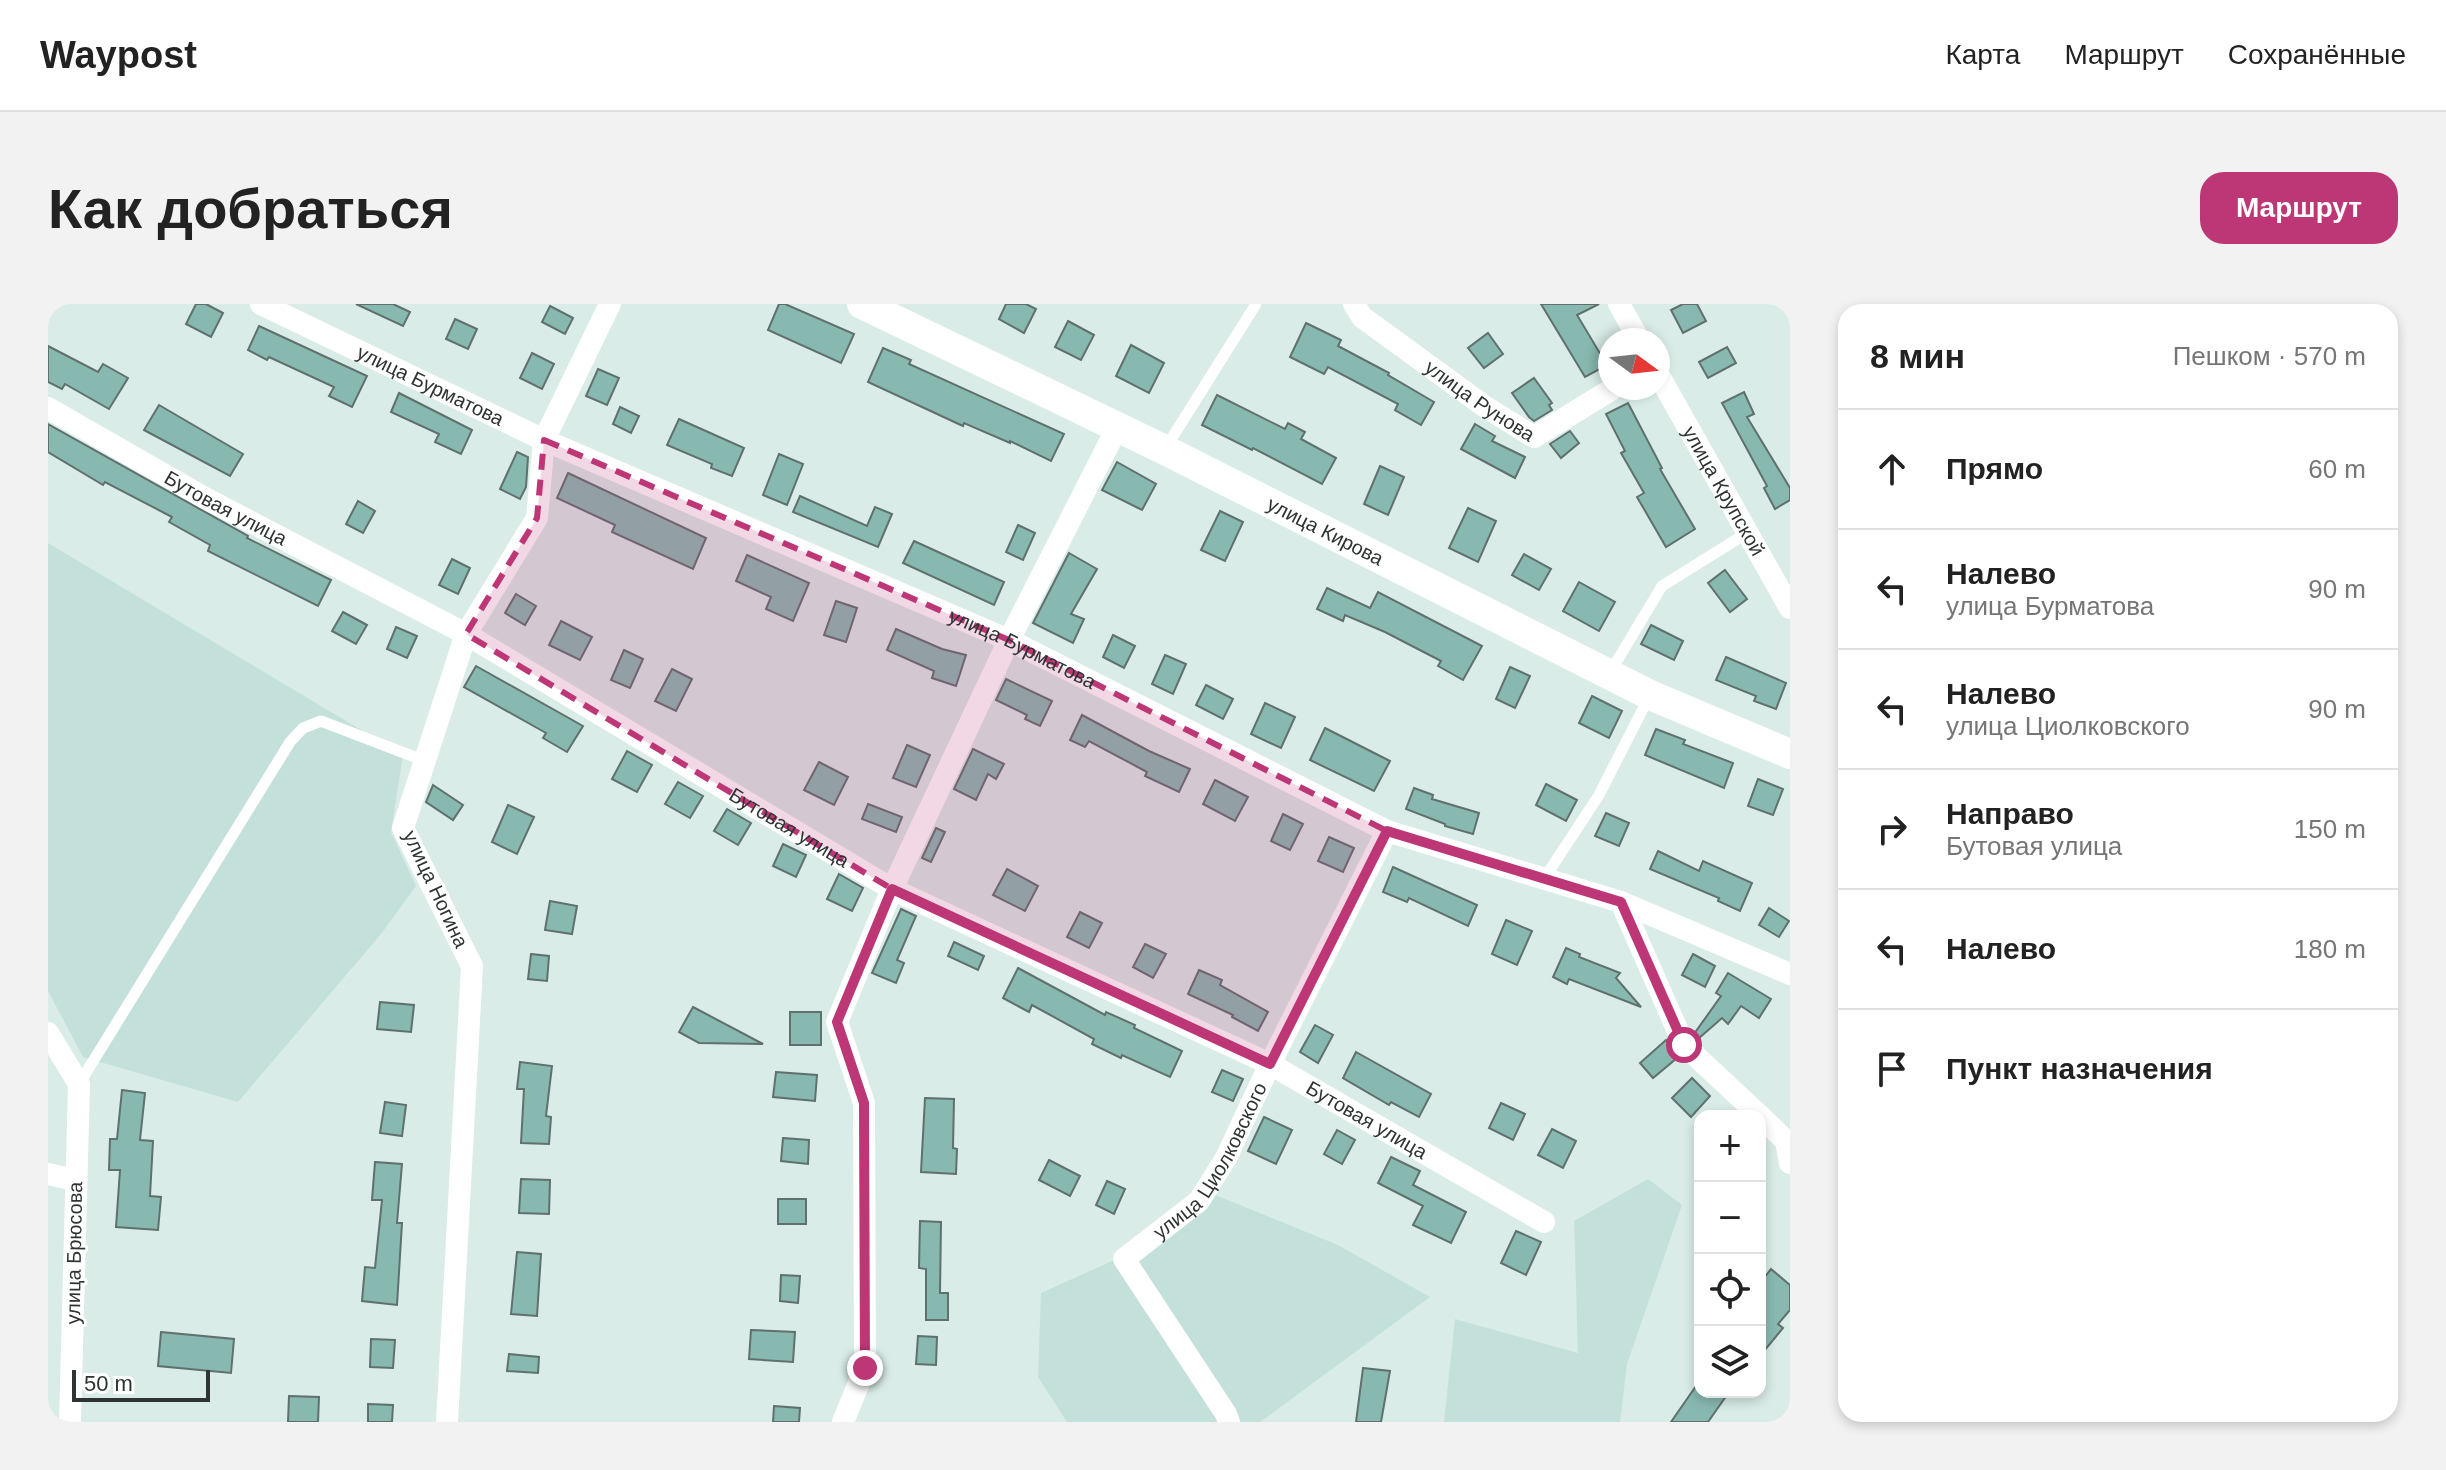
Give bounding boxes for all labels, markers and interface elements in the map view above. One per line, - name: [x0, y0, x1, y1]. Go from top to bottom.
- text: Waypost: [40, 34, 197, 76]
- text: Карта: [1945, 39, 2020, 70]
- text: Маршрут: [2064, 39, 2184, 70]
- text: Сохранённые: [2228, 39, 2406, 70]
- button: Маршрут: [2200, 172, 2398, 244]
- text: Как добраться: [48, 177, 453, 240]
- north arrow: [1598, 328, 1670, 400]
- text: 8 мин: [1870, 337, 1965, 375]
- street label: улица Бурматова: [353, 341, 508, 430]
- text: Пешком · 570 m: [2173, 341, 2366, 371]
- street label: улица Рунова: [1421, 356, 1539, 446]
- street label: улица Крупской: [1679, 422, 1769, 559]
- icon: ahead: [1870, 447, 1914, 491]
- text: Прямо: [1946, 452, 2043, 485]
- text: 60 m: [2308, 454, 2366, 484]
- street label: Бутовая улица: [161, 466, 291, 550]
- street label: улица Кирова: [1264, 493, 1388, 570]
- text: Налево: [1946, 557, 2056, 590]
- icon: left: [1870, 567, 1914, 611]
- text: 90 m: [2308, 574, 2366, 604]
- text: улица Бурматова: [1946, 591, 2154, 621]
- street label: улица Бурматова: [946, 605, 1100, 693]
- text: Налево: [1946, 677, 2056, 710]
- icon: left: [1870, 687, 1914, 731]
- text: 90 m: [2308, 694, 2366, 724]
- text: улица Циолковского: [1946, 711, 2190, 741]
- street label: Бутовая улица: [725, 783, 854, 872]
- text: Направо: [1946, 797, 2074, 830]
- icon: right: [1870, 807, 1914, 851]
- text: 150 m: [2294, 814, 2366, 844]
- street label: улица Ногина: [399, 827, 473, 952]
- text: Бутовая улица: [1946, 831, 2122, 861]
- icon: left: [1870, 927, 1914, 971]
- text: Налево: [1946, 932, 2056, 965]
- text: 180 m: [2294, 934, 2366, 964]
- route start: [1666, 1027, 1702, 1063]
- icon: arrive: [1870, 1047, 1914, 1091]
- text: Пункт назначения: [1946, 1052, 2213, 1085]
- street label: Бутовая улица: [1302, 1076, 1432, 1164]
- street label: улица Циолковского: [1149, 1079, 1271, 1243]
- map controls: [1694, 1110, 1766, 1398]
- button: +: [1694, 1110, 1766, 1182]
- street label: улица Брюсова: [62, 1181, 86, 1325]
- button: −: [1694, 1182, 1766, 1254]
- button: locate: [1694, 1254, 1766, 1326]
- button: layers: [1694, 1326, 1766, 1398]
- route end: [847, 1350, 883, 1386]
- scale bar: [72, 1366, 210, 1402]
- text: 50 m: [84, 1371, 133, 1396]

